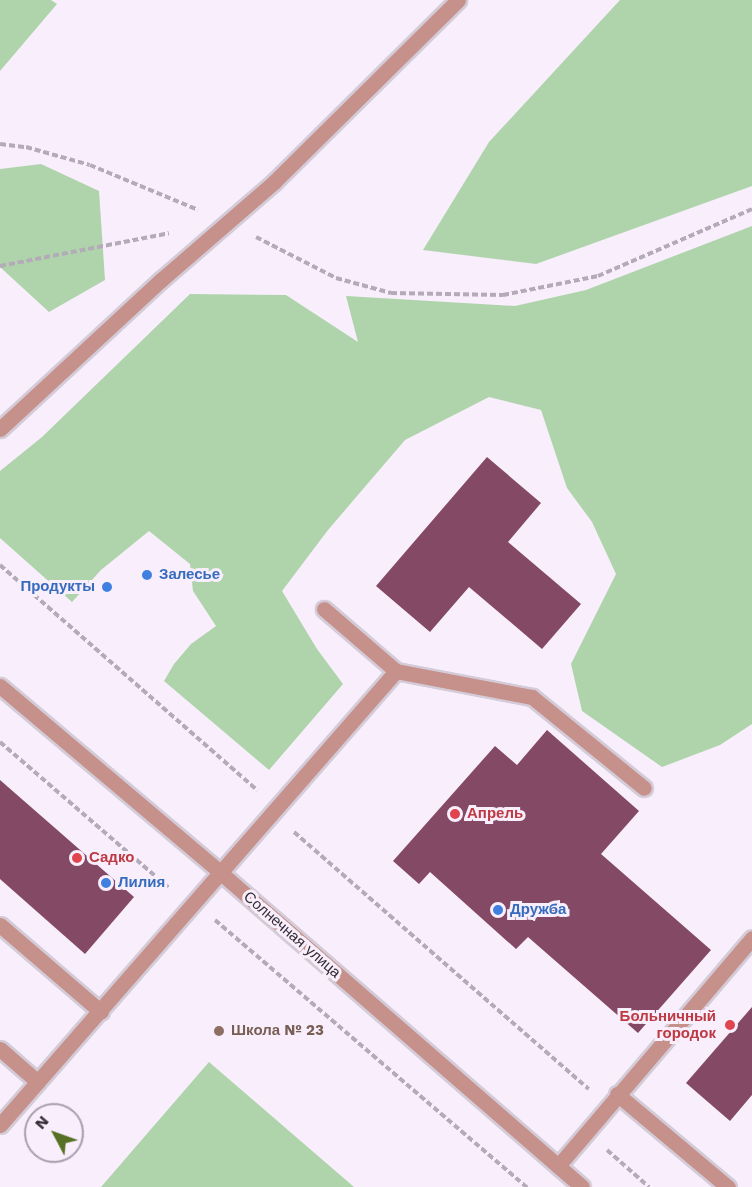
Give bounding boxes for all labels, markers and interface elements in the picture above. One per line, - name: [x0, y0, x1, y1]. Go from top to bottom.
- place label: Залесье: [159, 566, 220, 584]
- marker: Залесье: [140, 568, 154, 582]
- place label: Продукты: [20, 578, 95, 596]
- marker: Продукты: [100, 580, 114, 594]
- place label: Апрель: [467, 805, 523, 823]
- marker: Апрель: [448, 807, 462, 821]
- place label: Садко: [89, 849, 134, 867]
- marker: Садко: [70, 851, 84, 865]
- place label: Лилия: [118, 874, 165, 892]
- marker: Лилия: [99, 876, 113, 890]
- street label: Солнечная улица: [240, 888, 344, 982]
- place label: Дружба: [510, 901, 566, 919]
- marker: Дружба: [491, 903, 505, 917]
- place label: Больничный городок: [620, 1007, 716, 1042]
- marker: Больничный городок: [721, 1016, 739, 1034]
- place label: Школа № 23: [231, 1022, 324, 1040]
- marker: Школа № 23: [212, 1024, 226, 1038]
- north arrow: [24, 1103, 84, 1163]
- text: N: [30, 1111, 53, 1133]

